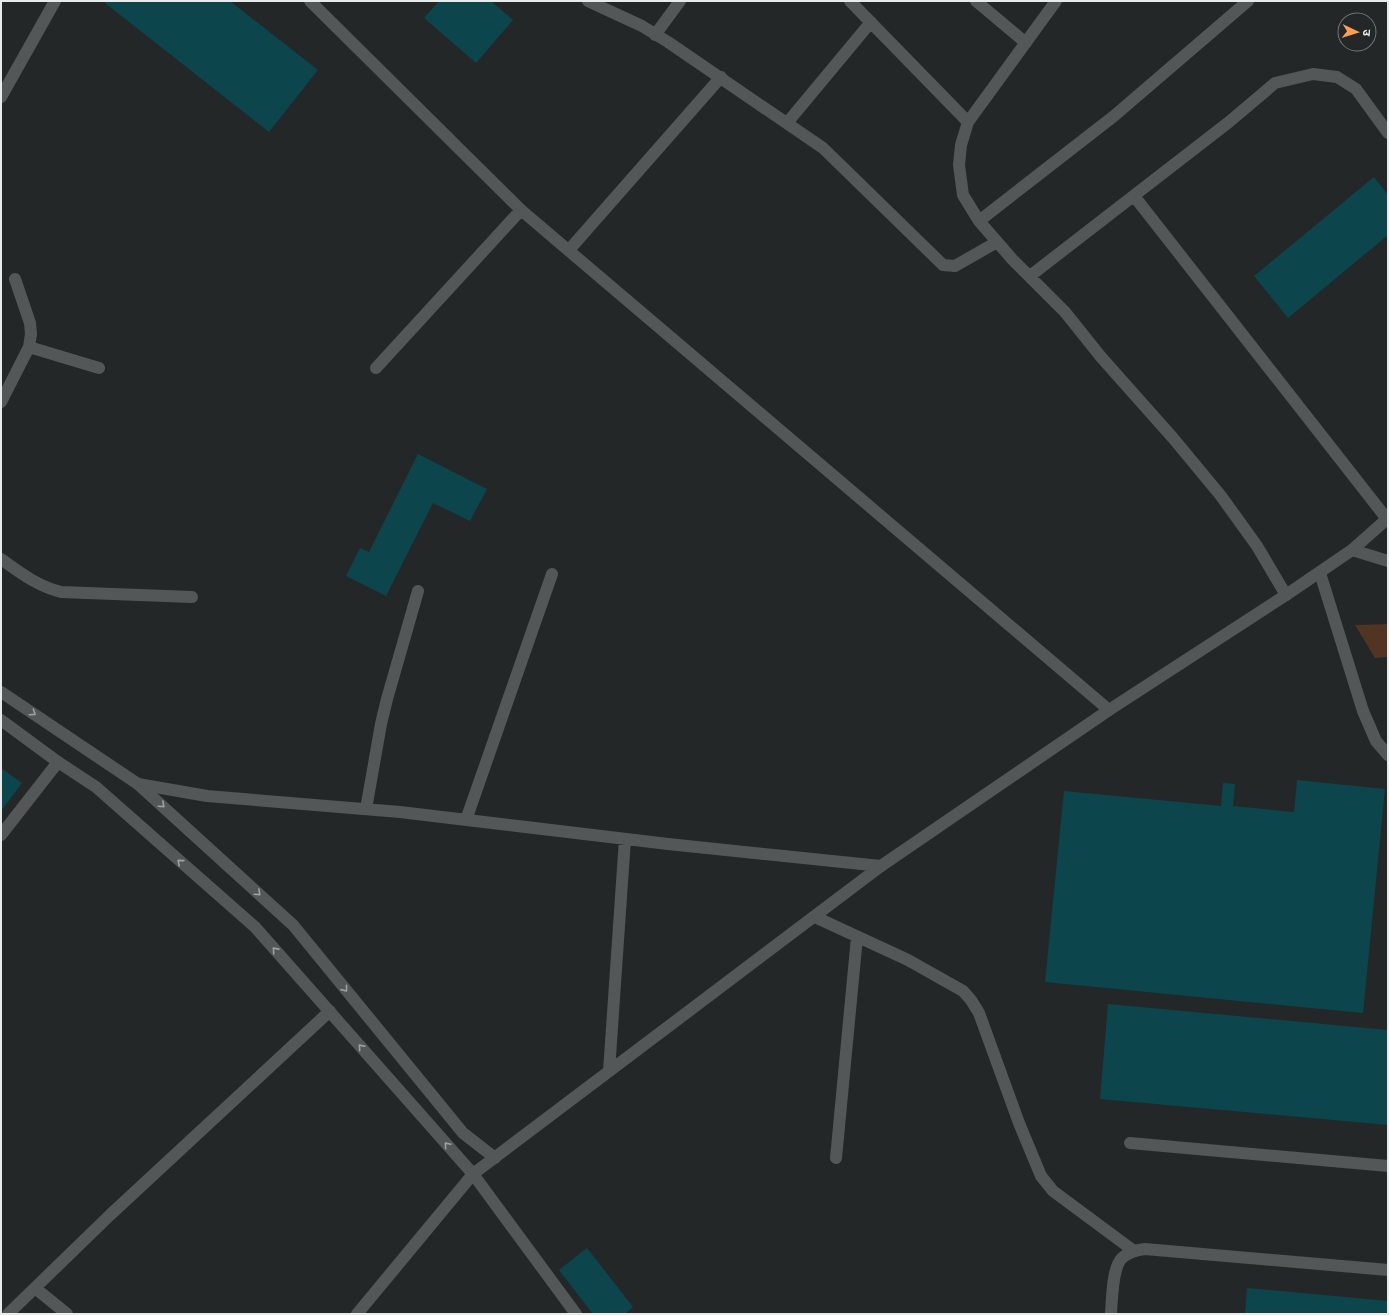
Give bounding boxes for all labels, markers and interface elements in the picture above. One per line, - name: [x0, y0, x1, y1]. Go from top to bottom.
- north arrow: [1337, 12, 1377, 52]
- text: उ: [1360, 29, 1373, 37]
- one-way arrow: [29, 709, 36, 716]
- one-way arrow: [157, 800, 165, 808]
- one-way arrow: [177, 859, 185, 866]
- one-way arrow: [253, 888, 261, 895]
- one-way arrow: [272, 947, 280, 955]
- one-way arrow: [340, 984, 347, 991]
- one-way arrow: [359, 1045, 366, 1052]
- one-way arrow: [445, 1142, 452, 1150]

